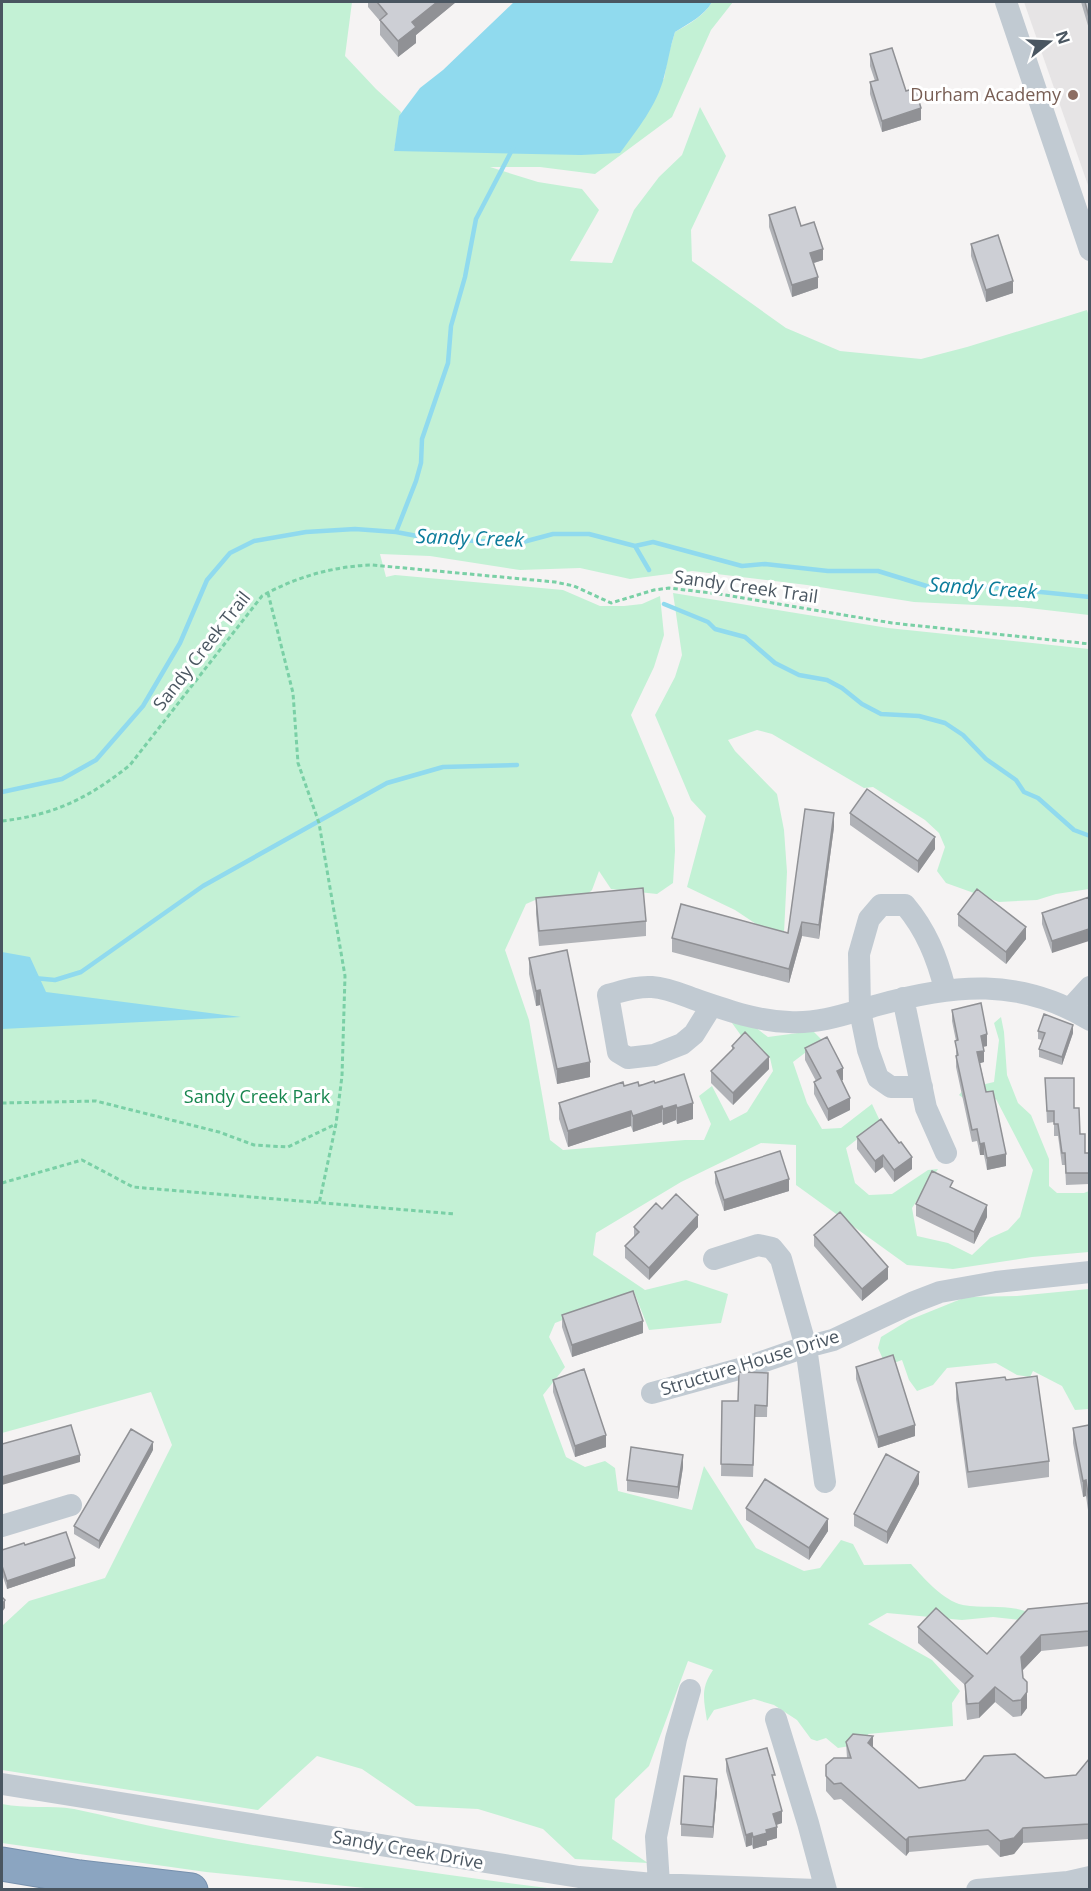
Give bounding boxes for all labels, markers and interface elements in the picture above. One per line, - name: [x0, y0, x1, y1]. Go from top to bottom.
- north arrow: [1019, 12, 1079, 72]
- text: N: [1051, 28, 1076, 47]
- place label: Durham Academy: [910, 82, 1062, 106]
- marker: Durham Academy: [1066, 88, 1080, 102]
- water label: Sandy Creek: [415, 522, 526, 553]
- street label: Sandy Creek Trail: [673, 564, 820, 608]
- water label: Sandy Creek: [928, 570, 1039, 605]
- street label: Sandy Creek Trail: [147, 586, 255, 715]
- park label: Sandy Creek Park: [184, 1084, 331, 1108]
- street label: Structure House Drive: [658, 1323, 842, 1401]
- street label: Sandy Creek Drive: [331, 1824, 485, 1874]

